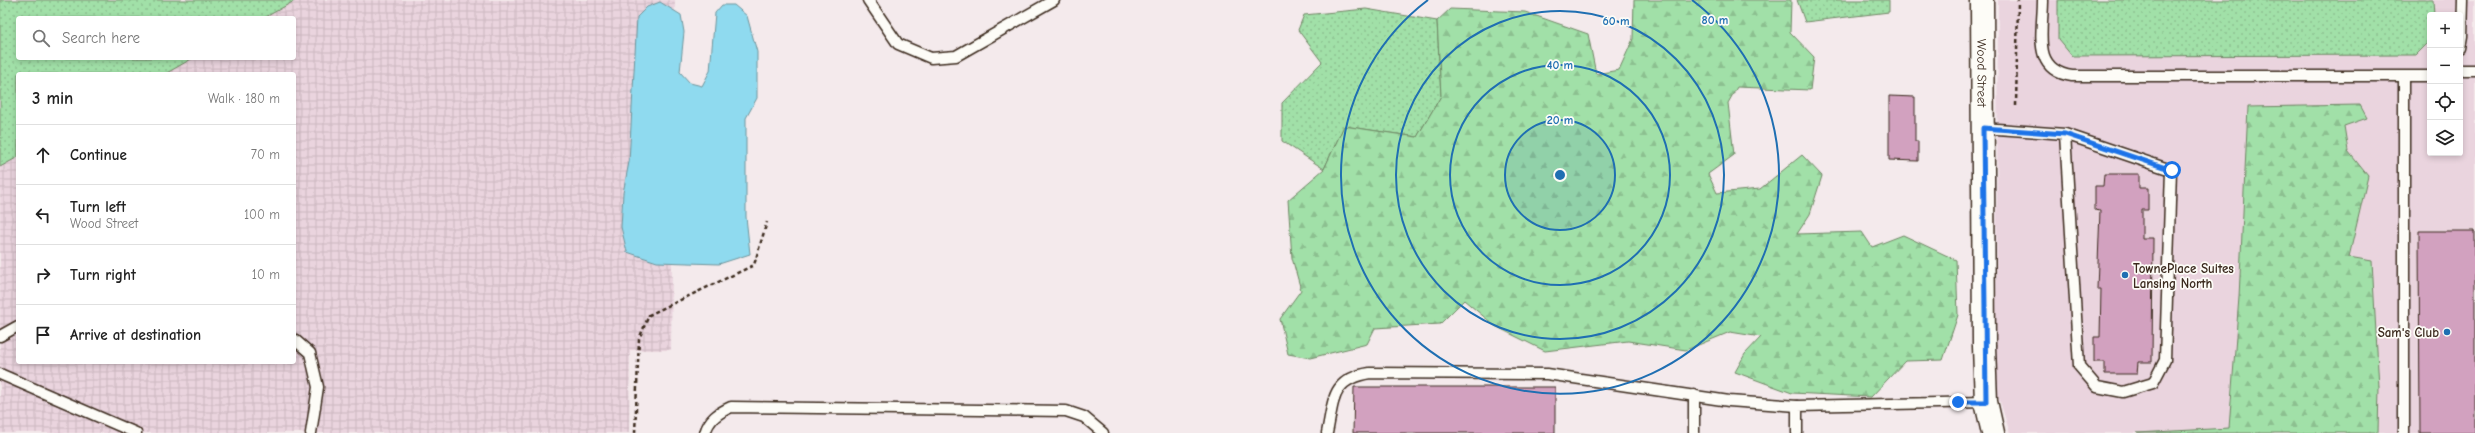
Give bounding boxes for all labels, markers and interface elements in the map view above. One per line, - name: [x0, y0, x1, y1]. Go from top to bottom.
- map controls: [2427, 12, 2463, 156]
- button: +: [2427, 12, 2463, 48]
- text: 80 m: [1702, 13, 1728, 27]
- text: 60 m: [1603, 14, 1629, 28]
- search box: [16, 16, 296, 60]
- icon: search: [30, 27, 52, 49]
- text: Search here: [62, 29, 140, 47]
- street label: Wood Street: [1974, 39, 1990, 109]
- button: −: [2427, 48, 2463, 84]
- text: 40 m: [1547, 58, 1573, 72]
- button: locate: [2427, 84, 2463, 120]
- text: 3 min: [32, 89, 73, 108]
- text: Walk · 180 m: [208, 91, 280, 106]
- text: 20 m: [1547, 113, 1573, 127]
- button: layers: [2427, 120, 2463, 156]
- icon: ahead: [32, 144, 54, 166]
- text: Continue: [70, 146, 127, 164]
- text: 70 m: [251, 147, 280, 162]
- route start: [2163, 161, 2181, 179]
- centre of rings: [1553, 168, 1567, 182]
- text: Turn left: [70, 198, 126, 216]
- icon: left: [32, 204, 54, 226]
- text: 100 m: [244, 207, 280, 222]
- text: Wood Street: [70, 216, 138, 231]
- place label: TownePlace Suites Lansing North: [2133, 261, 2234, 291]
- icon: right: [32, 264, 54, 286]
- text: Turn right: [70, 266, 136, 284]
- text: 10 m: [252, 267, 280, 282]
- marker: TownePlace Suites Lansing North: [2120, 270, 2130, 280]
- icon: arrive: [32, 324, 54, 346]
- place label: Sam's Club: [2378, 325, 2439, 340]
- text: Arrive at destination: [70, 326, 201, 344]
- marker: Sam's Club: [2442, 327, 2452, 337]
- route end: [1949, 393, 1967, 411]

